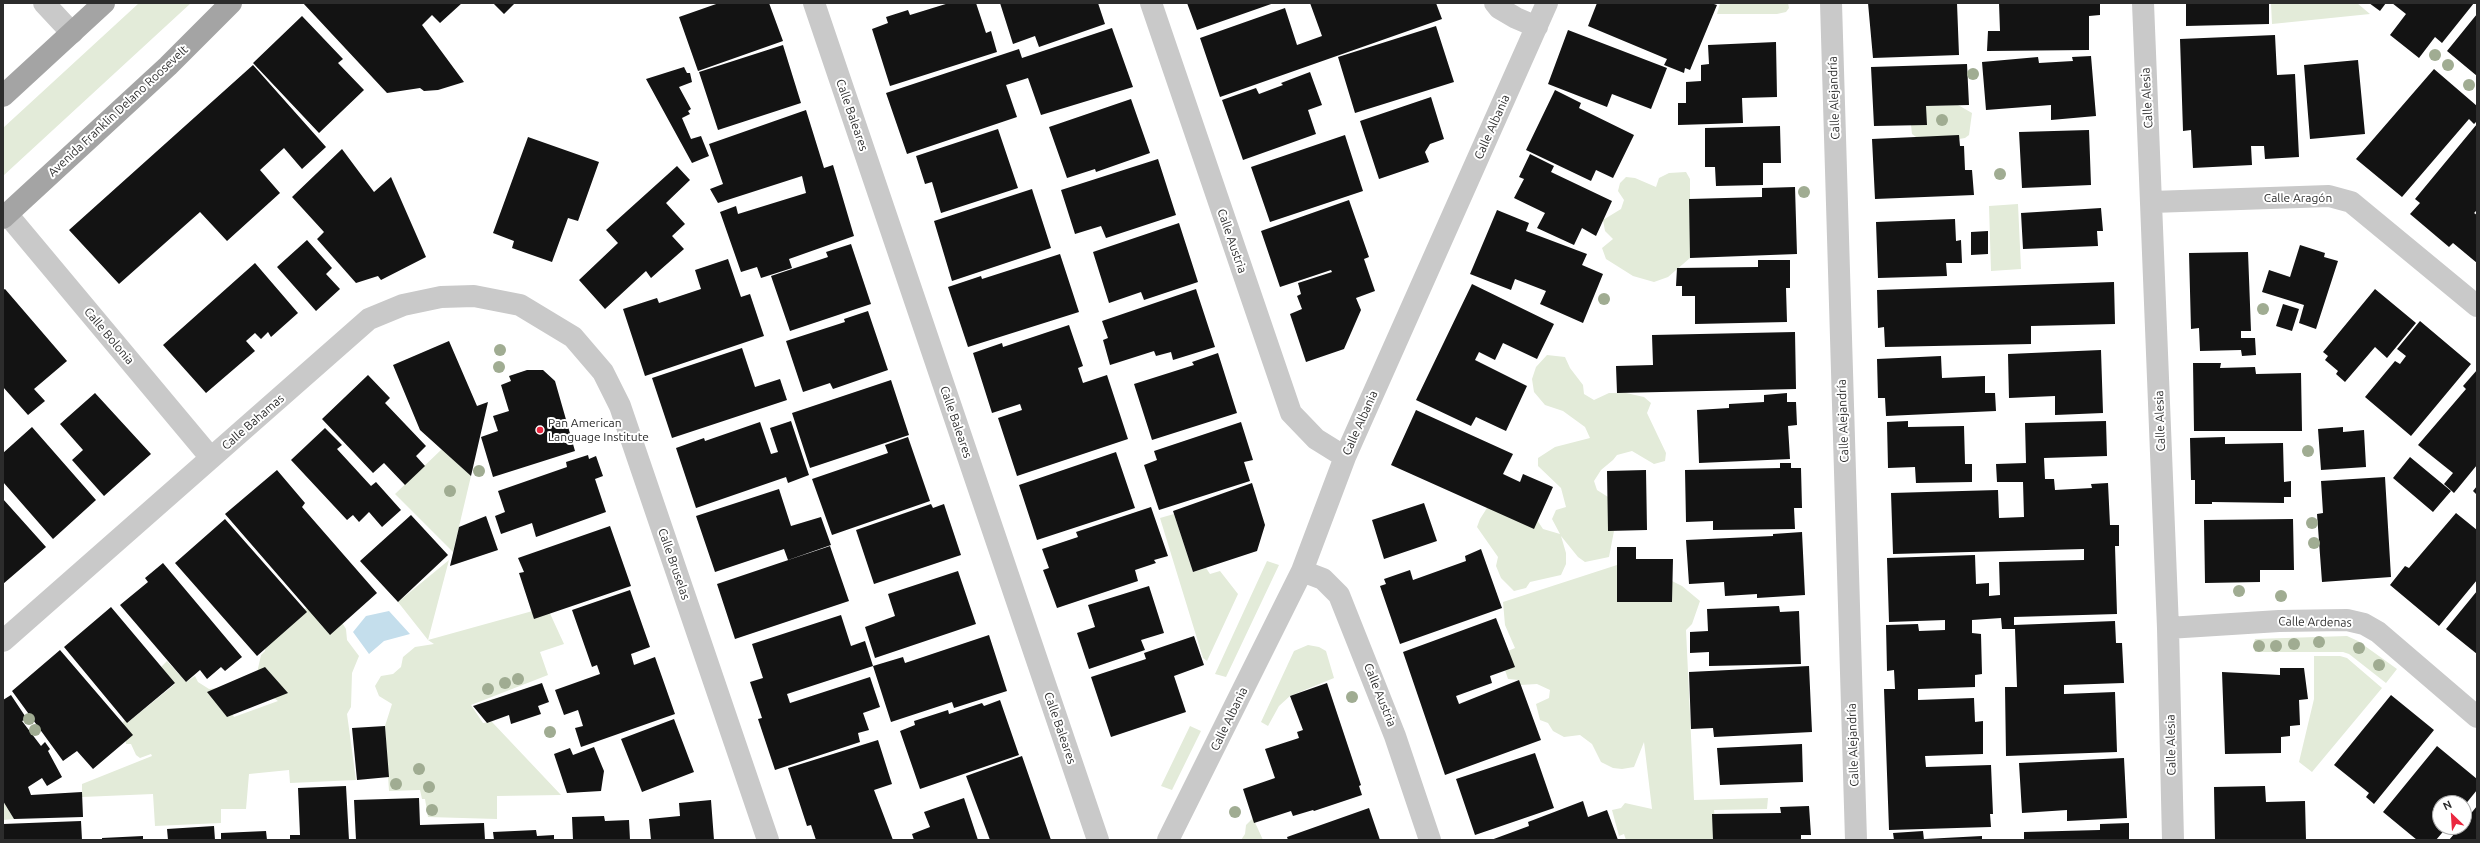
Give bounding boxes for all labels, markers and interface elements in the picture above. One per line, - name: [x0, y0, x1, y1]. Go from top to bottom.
- street label: Avenida Franklin Delano Roosevelt: [45, 42, 191, 180]
- street label: Calle Alejandría: [1825, 56, 1843, 140]
- street label: Calle Alesia: [2138, 67, 2156, 129]
- street label: Calle Baleares: [833, 77, 871, 153]
- street label: Calle Albania: [1471, 92, 1513, 162]
- street label: Calle Aragón: [2264, 191, 2332, 205]
- street label: Calle Austria: [1214, 207, 1250, 275]
- street label: Calle Bolonia: [81, 305, 137, 367]
- street label: Calle Alejandría: [1834, 379, 1852, 463]
- street label: Calle Baleares: [937, 384, 975, 460]
- street label: Calle Albania: [1339, 388, 1381, 458]
- street label: Calle Alesia: [2152, 390, 2168, 452]
- street label: Calle Bahamas: [219, 391, 287, 453]
- place label: Pan American Language Institute: [548, 416, 649, 444]
- marker: Pan American Language Institute: [535, 425, 545, 435]
- street label: Calle Bruselas: [655, 526, 693, 602]
- street label: Calle Ardenas: [2278, 614, 2352, 630]
- street label: Calle Austria: [1361, 661, 1399, 729]
- street label: Calle Albania: [1207, 685, 1251, 753]
- street label: Calle Baleares: [1041, 690, 1079, 766]
- street label: Calle Alejandría: [1844, 703, 1862, 787]
- street label: Calle Alesia: [2163, 714, 2179, 776]
- north arrow: [2432, 795, 2472, 835]
- text: N: [2441, 798, 2454, 812]

